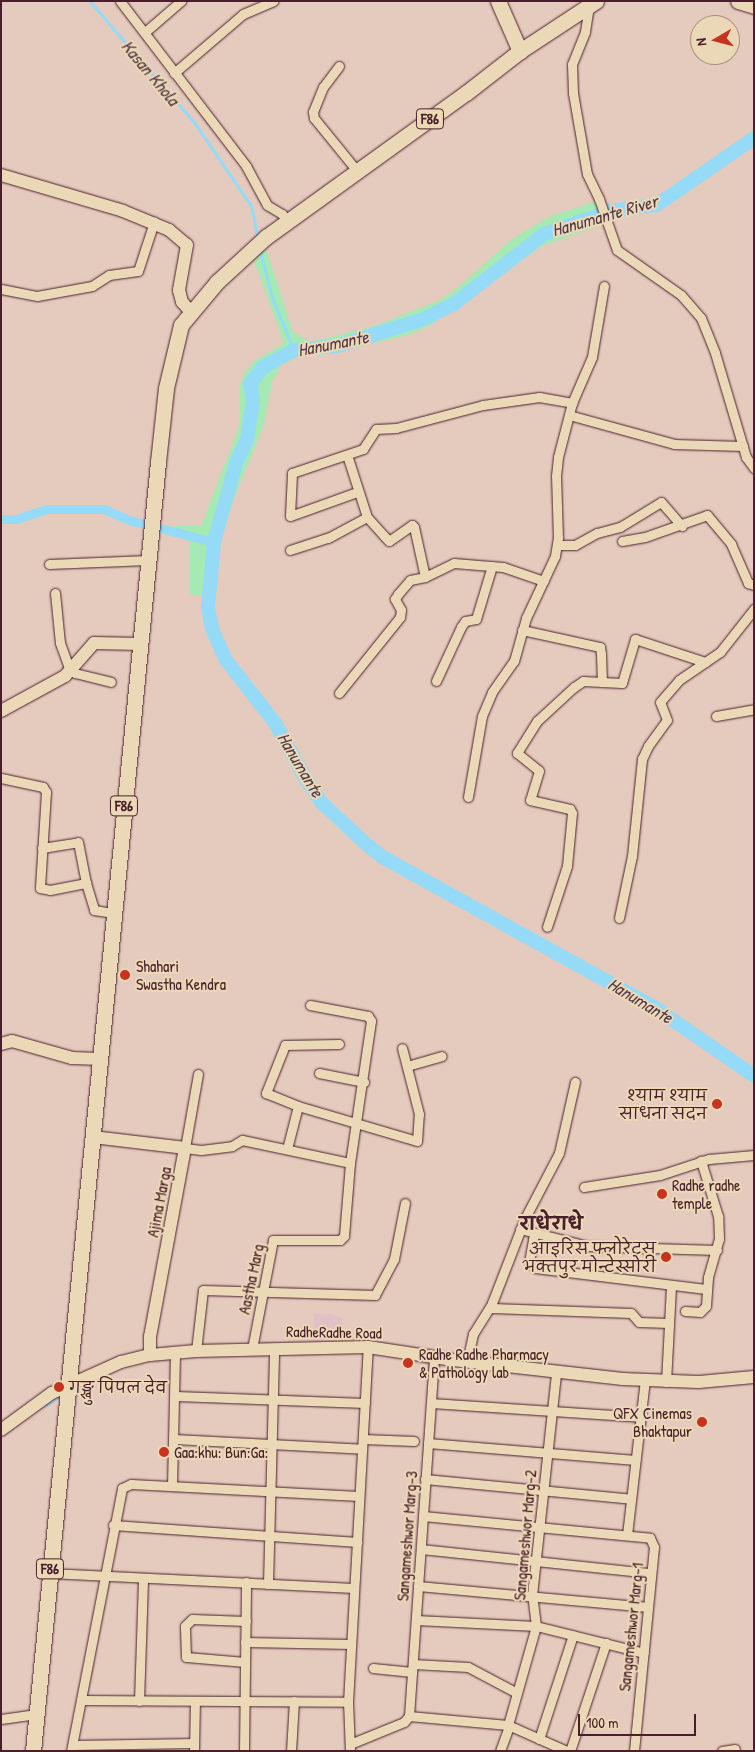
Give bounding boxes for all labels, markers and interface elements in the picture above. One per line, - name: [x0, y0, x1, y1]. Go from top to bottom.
- north arrow: [690, 15, 740, 65]
- water label: Kasan Khola: [116, 36, 184, 110]
- text: N: [691, 37, 711, 47]
- road number: F86: [415, 106, 445, 132]
- water label: Hanumante River: [550, 191, 660, 241]
- water label: Hanumante: [296, 327, 370, 361]
- water label: Hanumante: [272, 729, 328, 801]
- road number: F86: [109, 794, 139, 818]
- place label: Shahari Swastha Kendra: [136, 956, 226, 994]
- marker: Shahari Swastha Kendra: [118, 968, 132, 982]
- water label: Hanumante: [604, 973, 676, 1029]
- place label: श्याम श्याम साधना सदन: [619, 1085, 707, 1123]
- marker: श्याम श्याम साधना सदन: [711, 1098, 723, 1110]
- street label: Ajima Marga: [143, 1165, 175, 1239]
- place label: Radhe radhe temple: [672, 1175, 740, 1213]
- marker: Radhe radhe temple: [656, 1188, 668, 1200]
- district label: राधेराधे: [519, 1213, 583, 1235]
- place label: आइरिस फ्लोरेट्स भक्तपुर मोन्टेस्सोरी: [523, 1238, 656, 1276]
- street label: Aastha Marg: [234, 1242, 268, 1316]
- marker: आइरिस फ्लोरेट्स भक्तपुर मोन्टेस्सोरी: [660, 1251, 672, 1263]
- street label: RadheRadhe Road: [286, 1322, 382, 1342]
- place label: Radhe Radhe Pharmacy & Pathology lab: [419, 1344, 549, 1382]
- marker: Radhe Radhe Pharmacy & Pathology lab: [401, 1356, 415, 1370]
- place label: गङ्खु पिपल देव: [69, 1377, 167, 1397]
- marker: गङ्खु पिपल देव: [53, 1381, 65, 1393]
- place label: QFX Cinemas Bhaktapur: [613, 1403, 692, 1441]
- marker: QFX Cinemas Bhaktapur: [696, 1416, 708, 1428]
- place label: Gaa:khu: Bun:Ga:: [174, 1442, 268, 1462]
- marker: Gaa:khu: Bun:Ga:: [158, 1446, 170, 1458]
- street label: Sangameshwor Marg-2: [510, 1469, 540, 1601]
- street label: Sangameshwor Marg-3: [393, 1470, 421, 1602]
- road number: F86: [35, 1556, 65, 1582]
- street label: Sangameshwor Marg-1: [615, 1562, 647, 1692]
- scale bar: [580, 1704, 698, 1736]
- text: 100 m: [586, 1712, 619, 1733]

